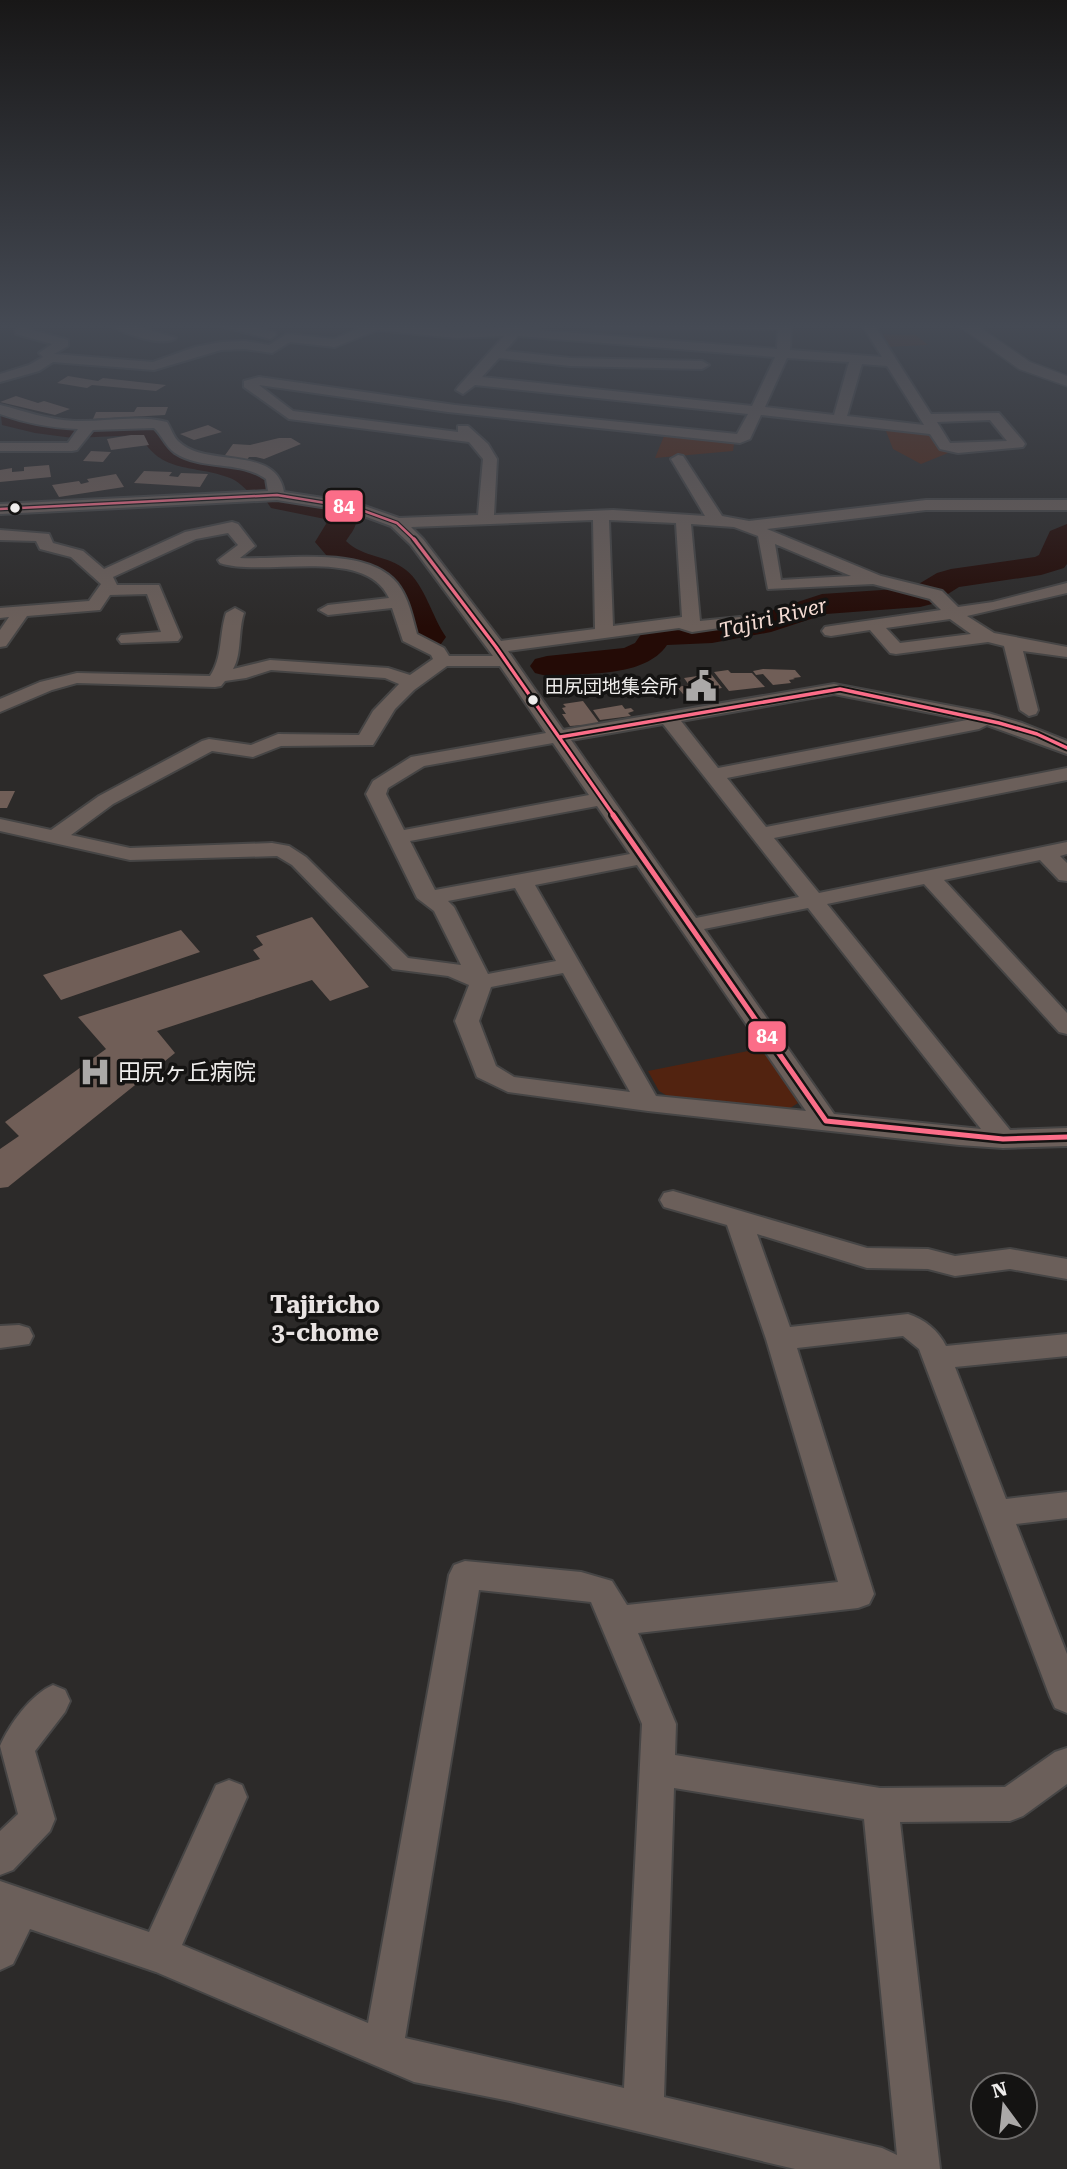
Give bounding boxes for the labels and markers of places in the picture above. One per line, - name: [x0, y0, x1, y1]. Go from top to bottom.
- unlabelled marker: [8, 501, 22, 515]
- public building icon: 田尻団地集会所: [684, 669, 718, 703]
- place label: 田尻団地集会所: [545, 675, 678, 698]
- unlabelled marker: [526, 693, 540, 707]
- hospital icon: 田尻ヶ丘病院: [78, 1055, 112, 1089]
- place label: 田尻ヶ丘病院: [118, 1059, 256, 1086]

